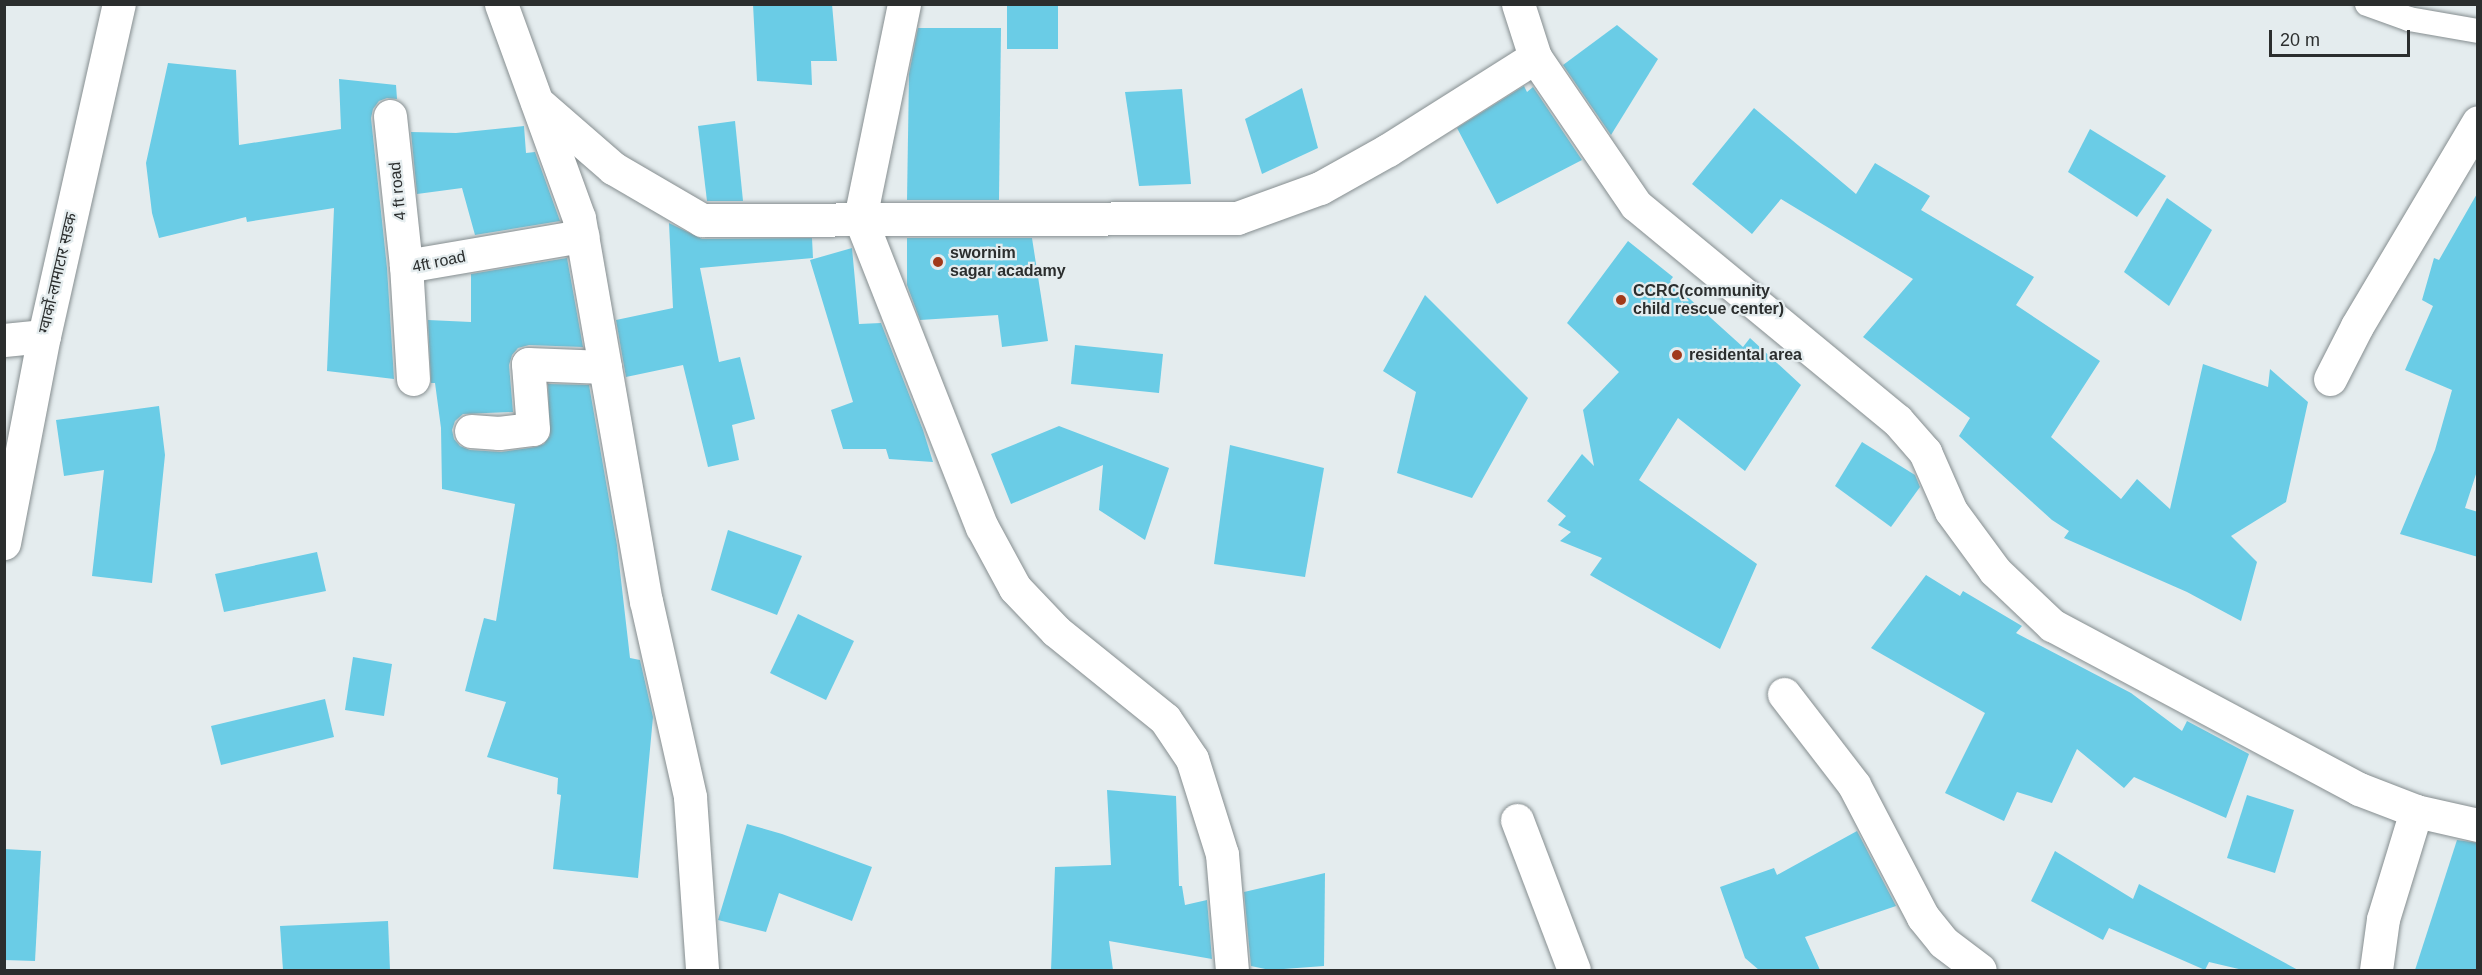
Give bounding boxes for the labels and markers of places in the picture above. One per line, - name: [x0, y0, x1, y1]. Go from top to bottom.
- place label: swornim sagar acadamy: [950, 243, 1066, 281]
- marker: swornim sagar acadamy: [931, 255, 945, 269]
- place label: CCRC(community child rescue center): [1633, 281, 1784, 319]
- marker: CCRC(community child rescue center): [1614, 293, 1628, 307]
- place label: residental area: [1689, 345, 1802, 365]
- marker: residental area: [1670, 348, 1684, 362]

